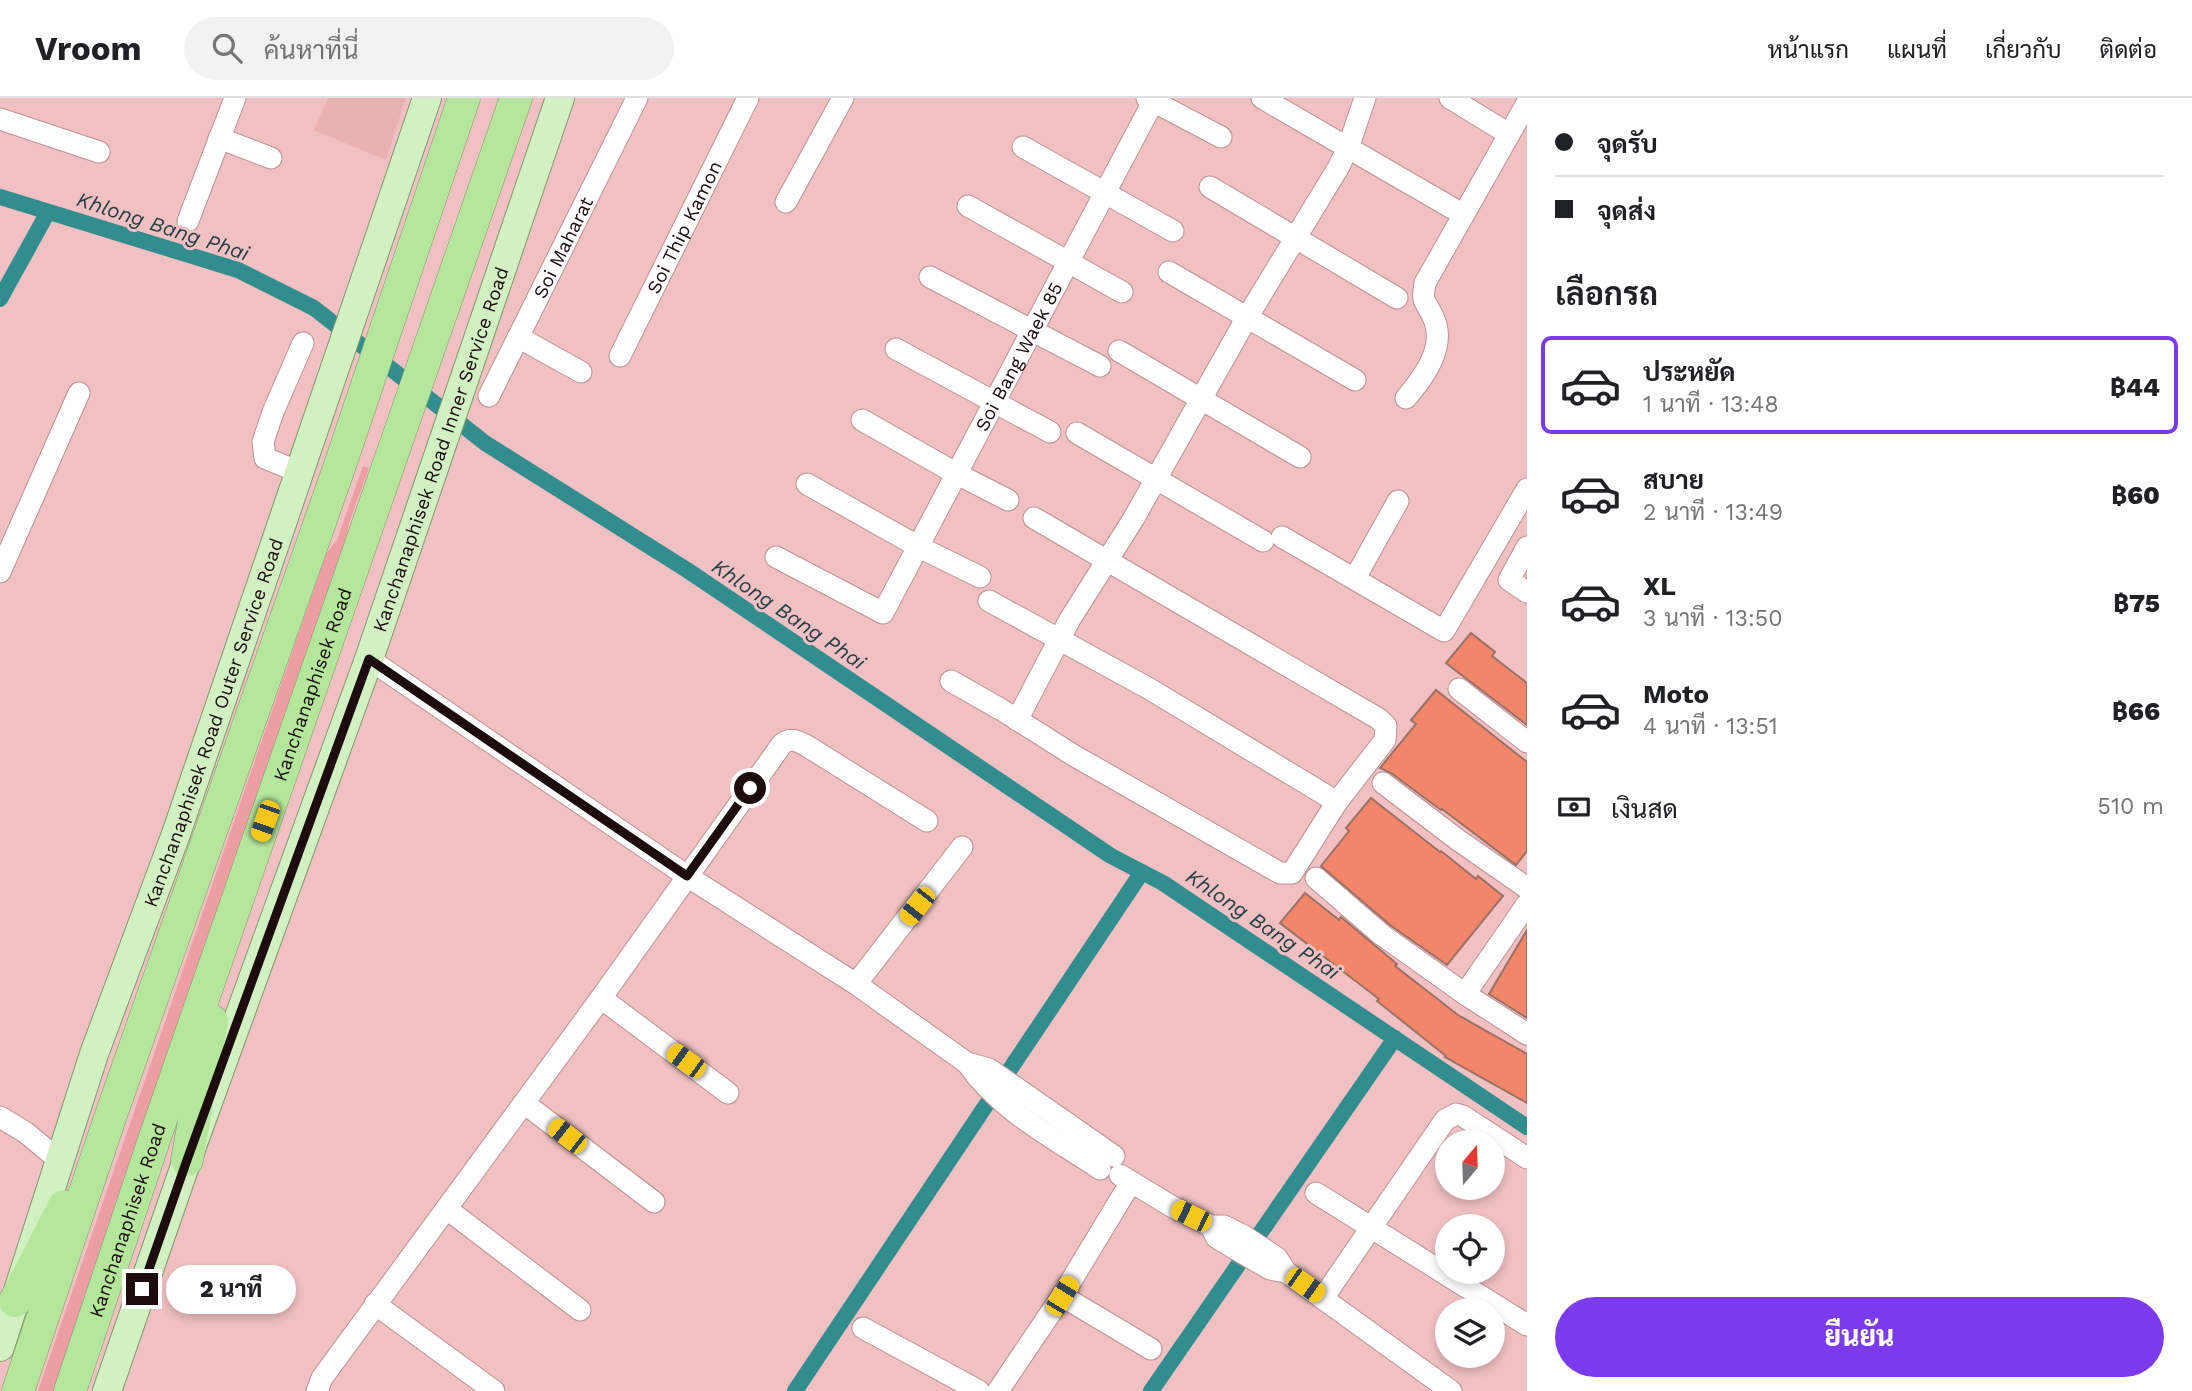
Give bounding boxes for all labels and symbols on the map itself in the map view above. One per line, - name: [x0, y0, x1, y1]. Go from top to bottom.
- street label: Soi Thip Kamon: [641, 157, 727, 297]
- water label: Khlong Bang Phai: [74, 186, 253, 266]
- street label: Soi Maharat: [528, 193, 598, 302]
- street label: Kanchanaphisek Road Inner Service Road: [368, 264, 513, 635]
- street label: Soi Bang Waek 85: [970, 278, 1067, 435]
- street label: Kanchanaphisek Road Outer Service Road: [138, 535, 288, 910]
- water label: Khlong Bang Phai: [707, 553, 871, 675]
- street label: Kanchanaphisek Road: [268, 585, 357, 784]
- route start: [734, 772, 766, 804]
- car: [249, 798, 282, 844]
- water label: Khlong Bang Phai: [1181, 863, 1345, 985]
- car: [896, 883, 939, 929]
- car: [663, 1040, 710, 1082]
- car: [544, 1115, 591, 1157]
- street label: Kanchanaphisek Road: [84, 1120, 170, 1320]
- north arrow: [1435, 1130, 1505, 1200]
- car: [1168, 1197, 1215, 1235]
- callout: 2 นาที: [166, 1264, 296, 1314]
- car: [1282, 1264, 1329, 1306]
- route end: [126, 1273, 158, 1305]
- car: [1043, 1273, 1082, 1319]

